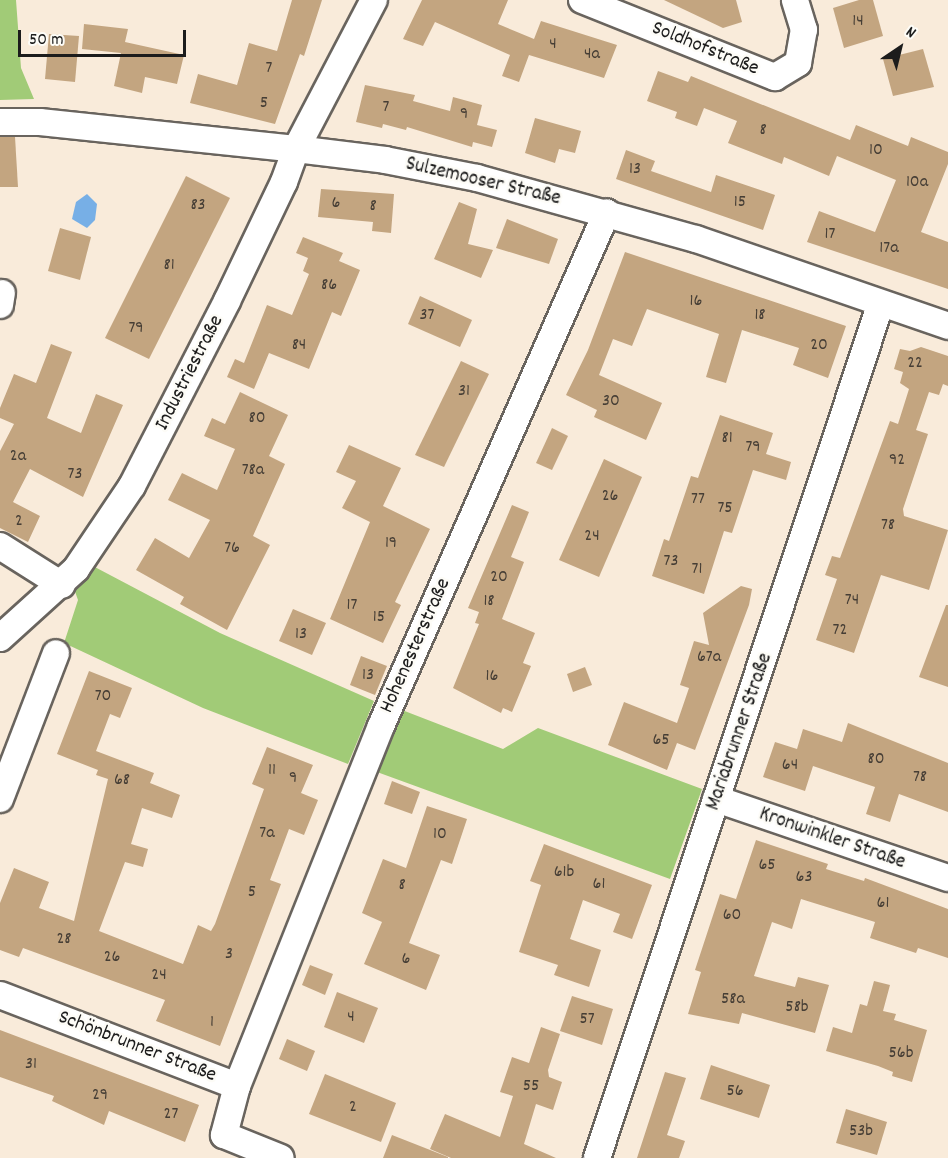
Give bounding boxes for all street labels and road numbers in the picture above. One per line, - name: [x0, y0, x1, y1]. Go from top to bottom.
- street label: Soldhofstraße: [648, 16, 762, 82]
- street label: Sulzemooser Straße: [403, 152, 563, 212]
- street label: Industriestraße: [150, 311, 230, 435]
- street label: Hohenesterstraße: [375, 575, 457, 717]
- street label: Mariabrunner Straße: [701, 650, 779, 814]
- street label: Kronwinkler Straße: [756, 802, 908, 876]
- street label: Schönbrunner Straße: [54, 1005, 220, 1089]

